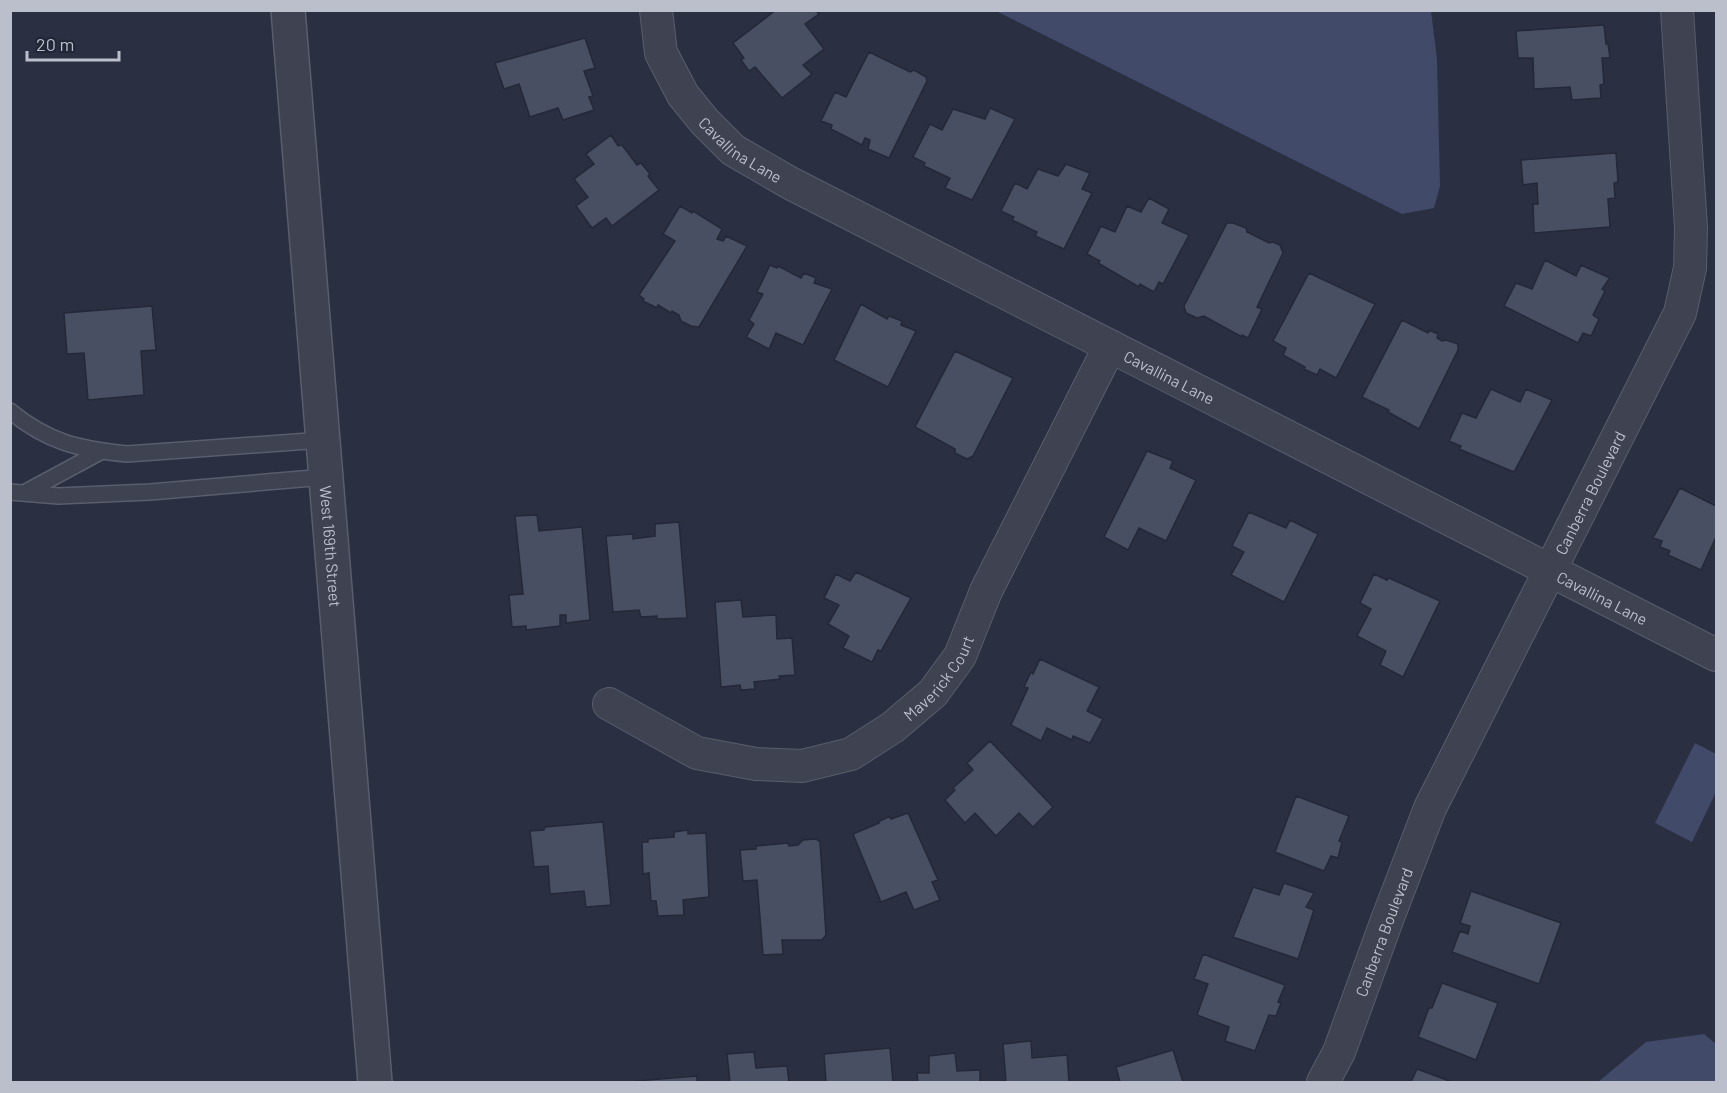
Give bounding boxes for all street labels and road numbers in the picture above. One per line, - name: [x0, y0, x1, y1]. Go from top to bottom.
- street label: Cavallina Lane: [695, 112, 786, 186]
- street label: Cavallina Lane: [1121, 345, 1218, 407]
- street label: Canberra Boulevard: [1550, 427, 1629, 557]
- street label: West 169th Street: [317, 485, 346, 608]
- street label: Cavallina Lane: [1554, 566, 1651, 628]
- street label: Maverick Court: [899, 633, 977, 724]
- street label: Canberra Boulevard: [1351, 865, 1416, 999]

